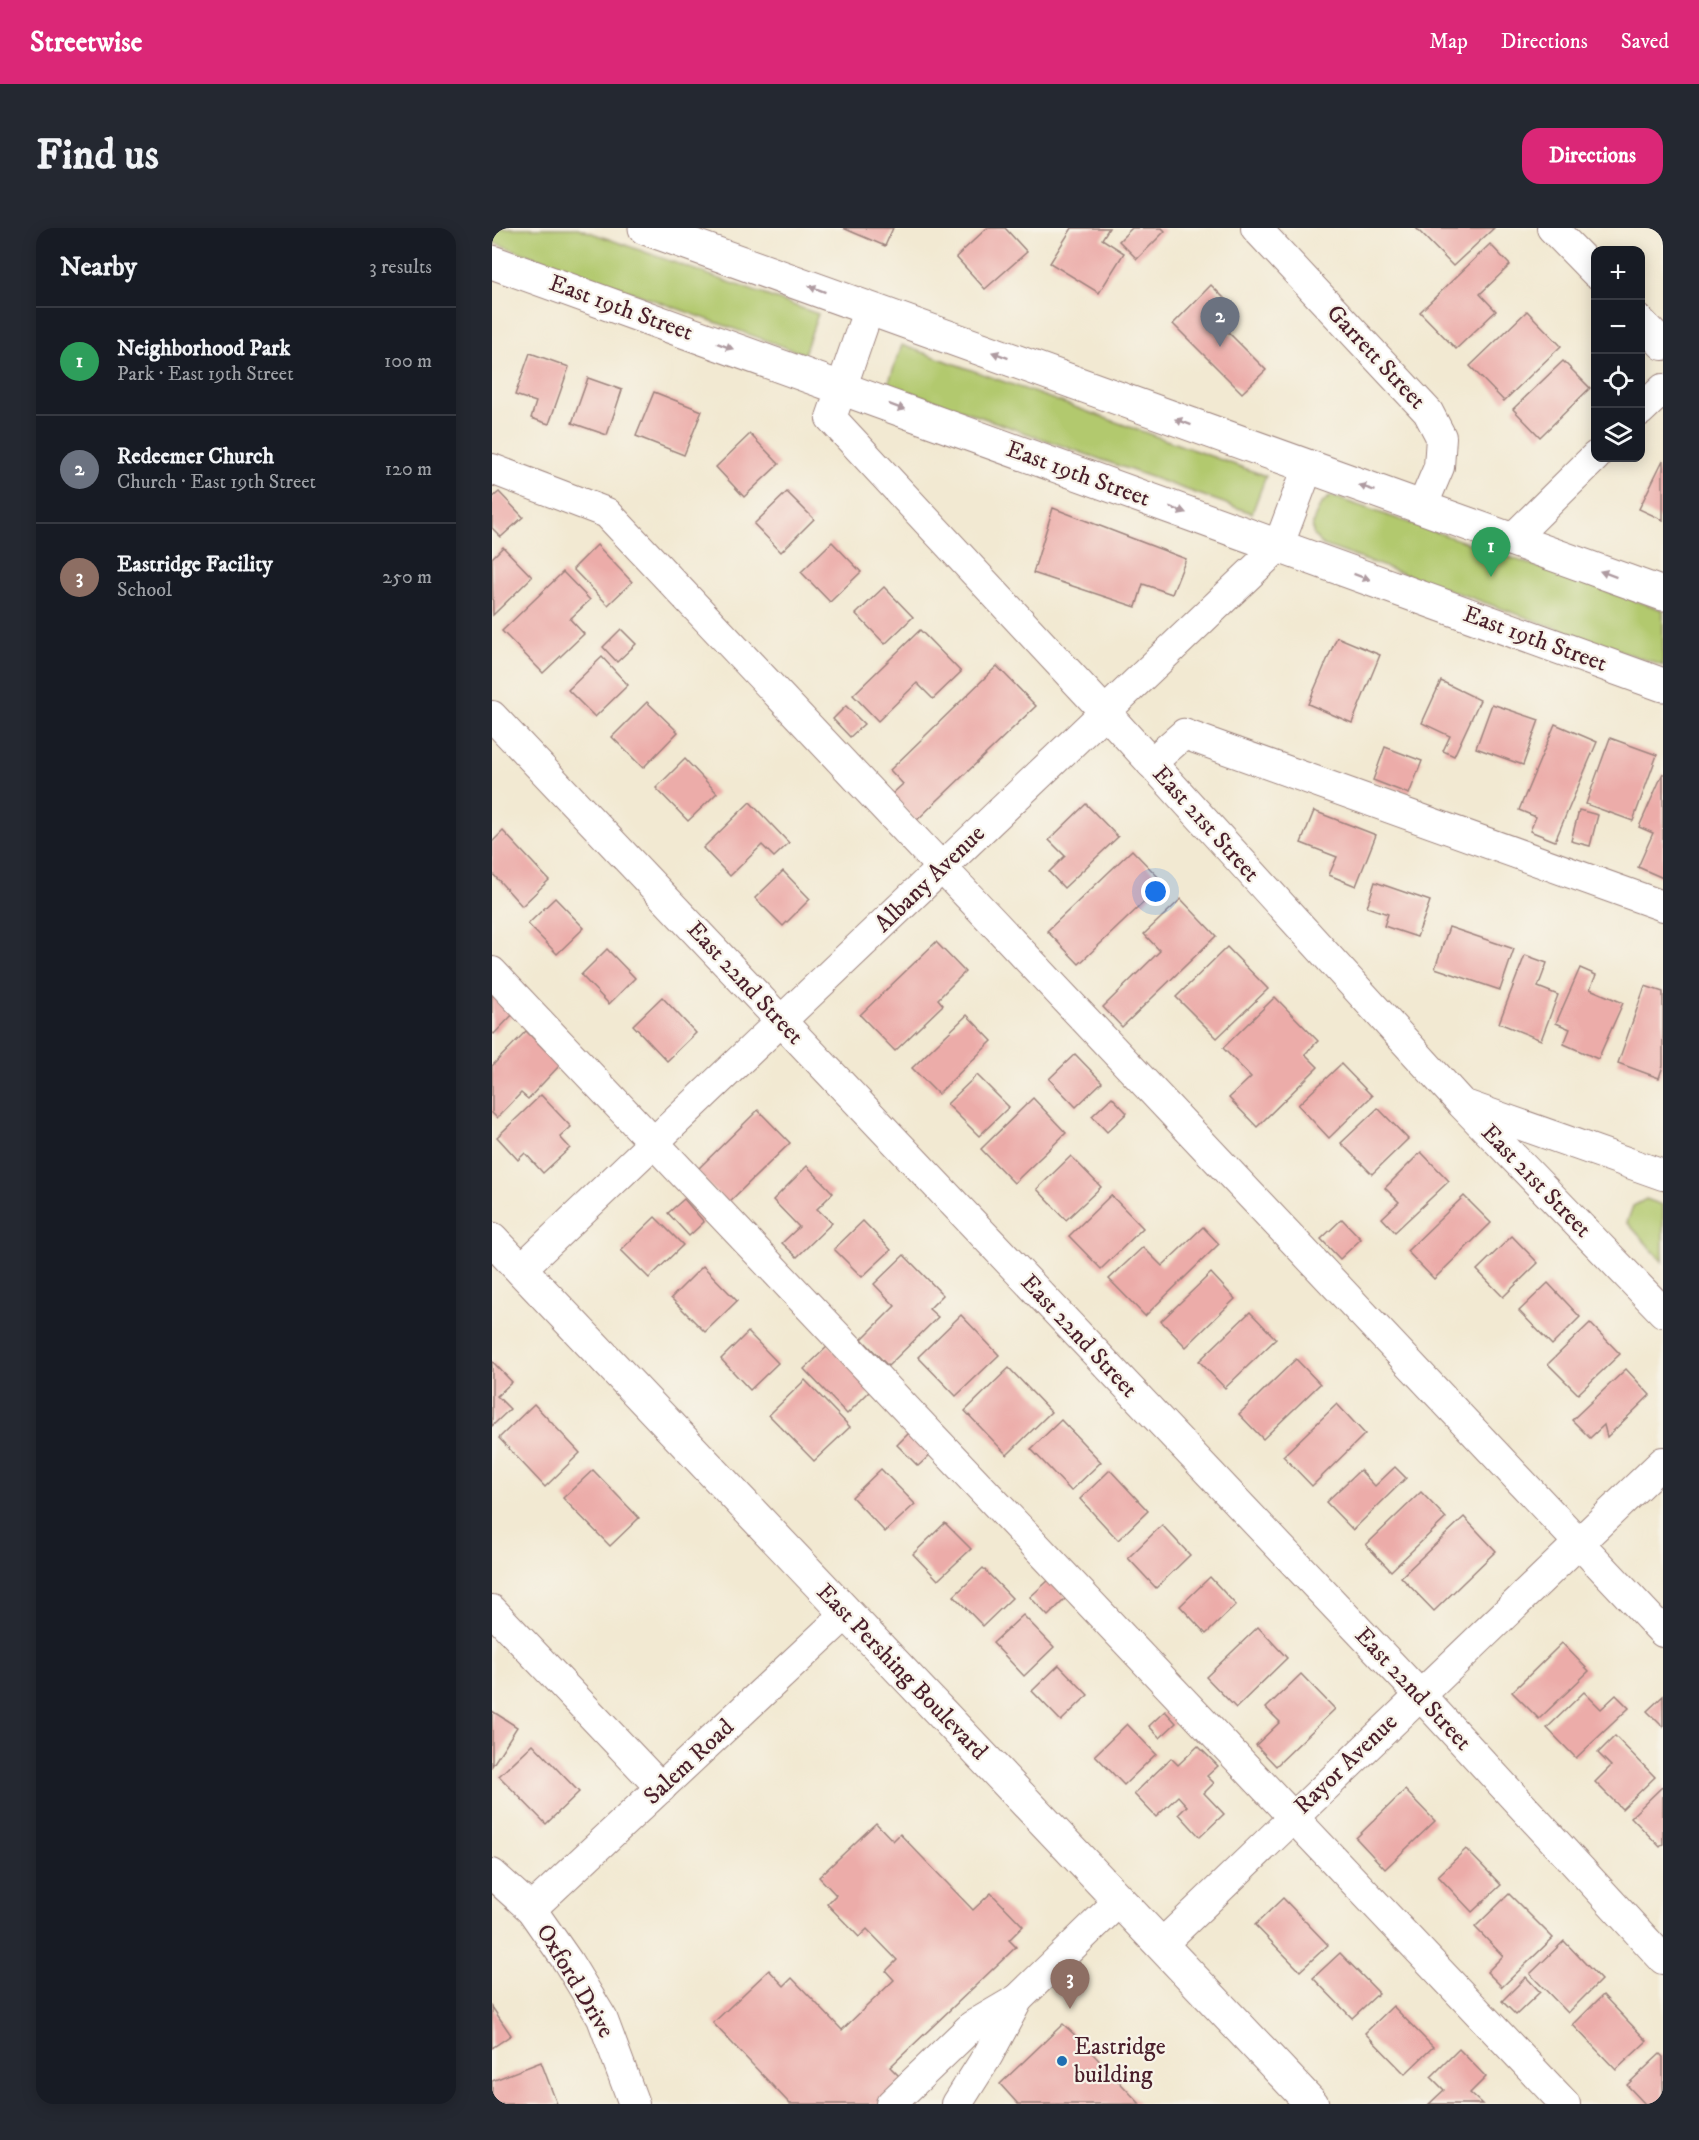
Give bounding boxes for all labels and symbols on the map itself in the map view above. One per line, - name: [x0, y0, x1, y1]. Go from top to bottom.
- street label: East 19th Street: [545, 268, 697, 348]
- one-way arrow: [808, 284, 826, 294]
- pin: 2: [1200, 298, 1240, 347]
- street label: Garrett Street: [1320, 298, 1432, 416]
- one-way arrow: [716, 341, 734, 351]
- one-way arrow: [991, 350, 1009, 360]
- one-way arrow: [888, 403, 906, 413]
- one-way arrow: [1174, 416, 1192, 426]
- street label: East 19th Street: [1002, 434, 1154, 514]
- one-way arrow: [1358, 482, 1376, 492]
- one-way arrow: [1170, 506, 1188, 516]
- pin: 1: [1472, 528, 1510, 577]
- one-way arrow: [1599, 569, 1617, 578]
- one-way arrow: [1353, 572, 1371, 582]
- street label: East 19th Street: [1459, 599, 1611, 679]
- street label: East 21st Street: [1146, 760, 1266, 889]
- street label: Albany Avenue: [868, 819, 992, 939]
- your location: [1141, 877, 1170, 906]
- street label: East 22nd Street: [680, 915, 810, 1051]
- street label: East 21st Street: [1474, 1118, 1598, 1244]
- street label: East 22nd Street: [1014, 1268, 1144, 1404]
- street label: East Pershing Boulevard: [810, 1578, 994, 1767]
- street label: East 22nd Street: [1348, 1621, 1478, 1757]
- street label: Rayor Avenue: [1288, 1707, 1404, 1821]
- street label: Salem Road: [638, 1713, 740, 1811]
- street label: Oxford Drive: [529, 1919, 621, 2043]
- pin: 3: [1050, 1960, 1090, 2009]
- place label: Eastridge building: [1074, 2032, 1166, 2090]
- marker: Eastridge building: [1055, 2054, 1069, 2068]

